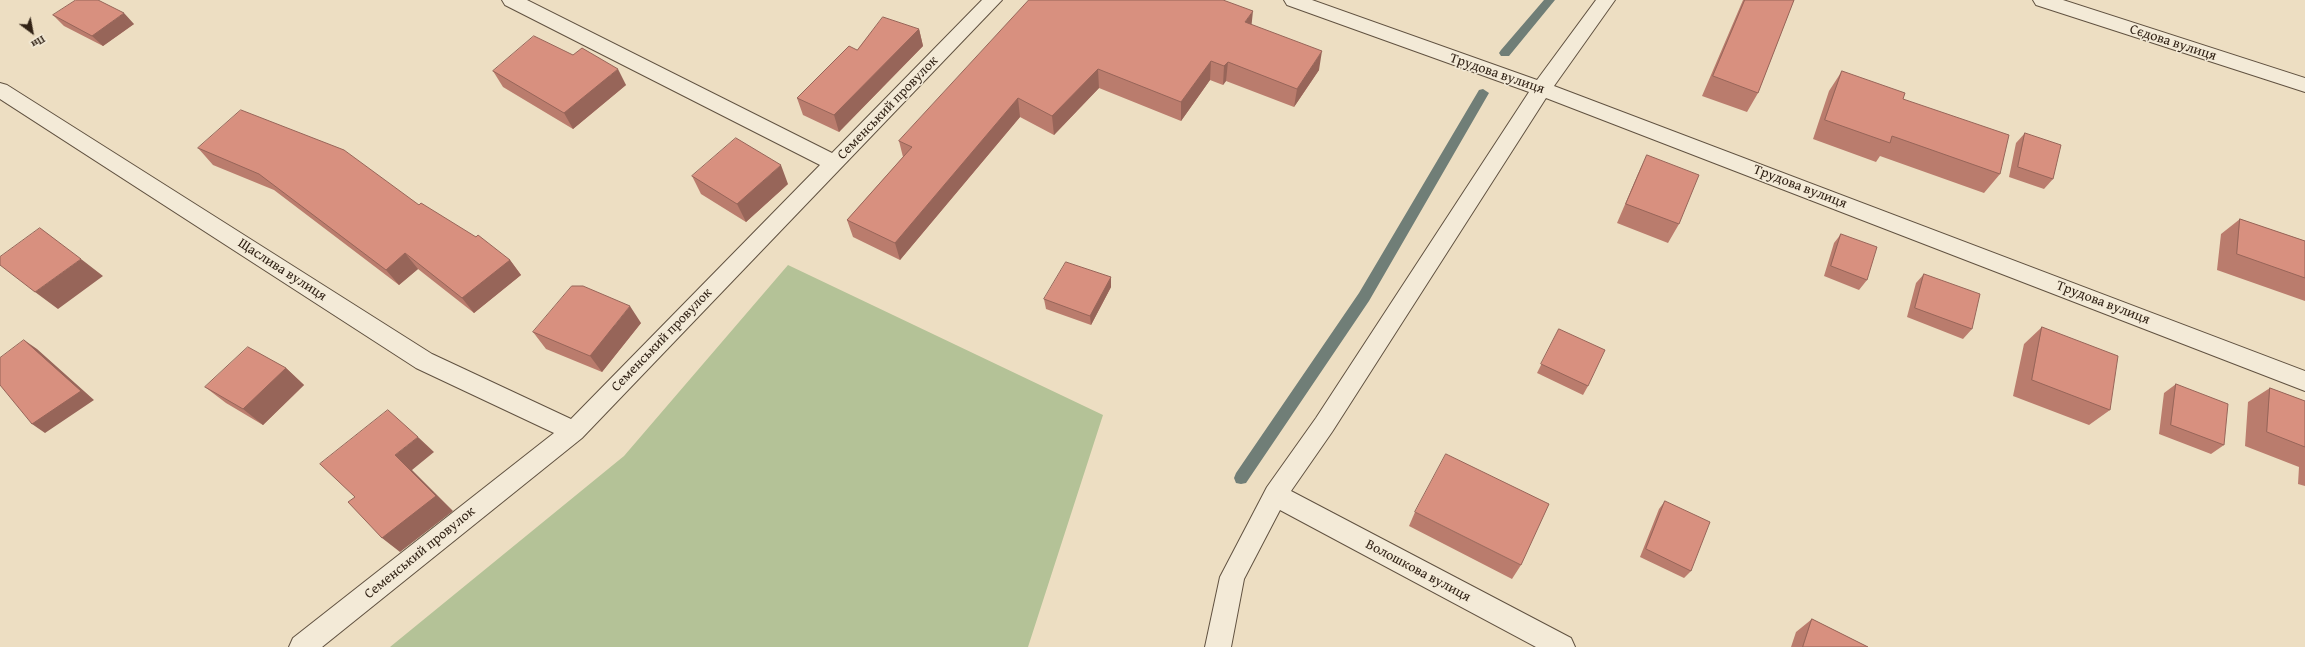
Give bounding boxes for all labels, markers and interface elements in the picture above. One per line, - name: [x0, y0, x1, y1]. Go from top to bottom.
- north arrow: [12, 12, 52, 52]
- street label: Сєдова вулиця: [2128, 21, 2218, 65]
- text: Пн: [28, 32, 49, 53]
- street label: Трудова вулиця: [1448, 50, 1546, 98]
- street label: Семенський провулок: [834, 53, 942, 163]
- street label: Трудова вулиця: [1751, 161, 1849, 213]
- street label: Щаслива вулиця: [235, 235, 329, 305]
- street label: Трудова вулиця: [2054, 277, 2152, 329]
- street label: Семенський провулок: [608, 285, 716, 395]
- street label: Семенський провулок: [361, 503, 479, 603]
- street label: Волошкова вулиця: [1363, 536, 1473, 606]

